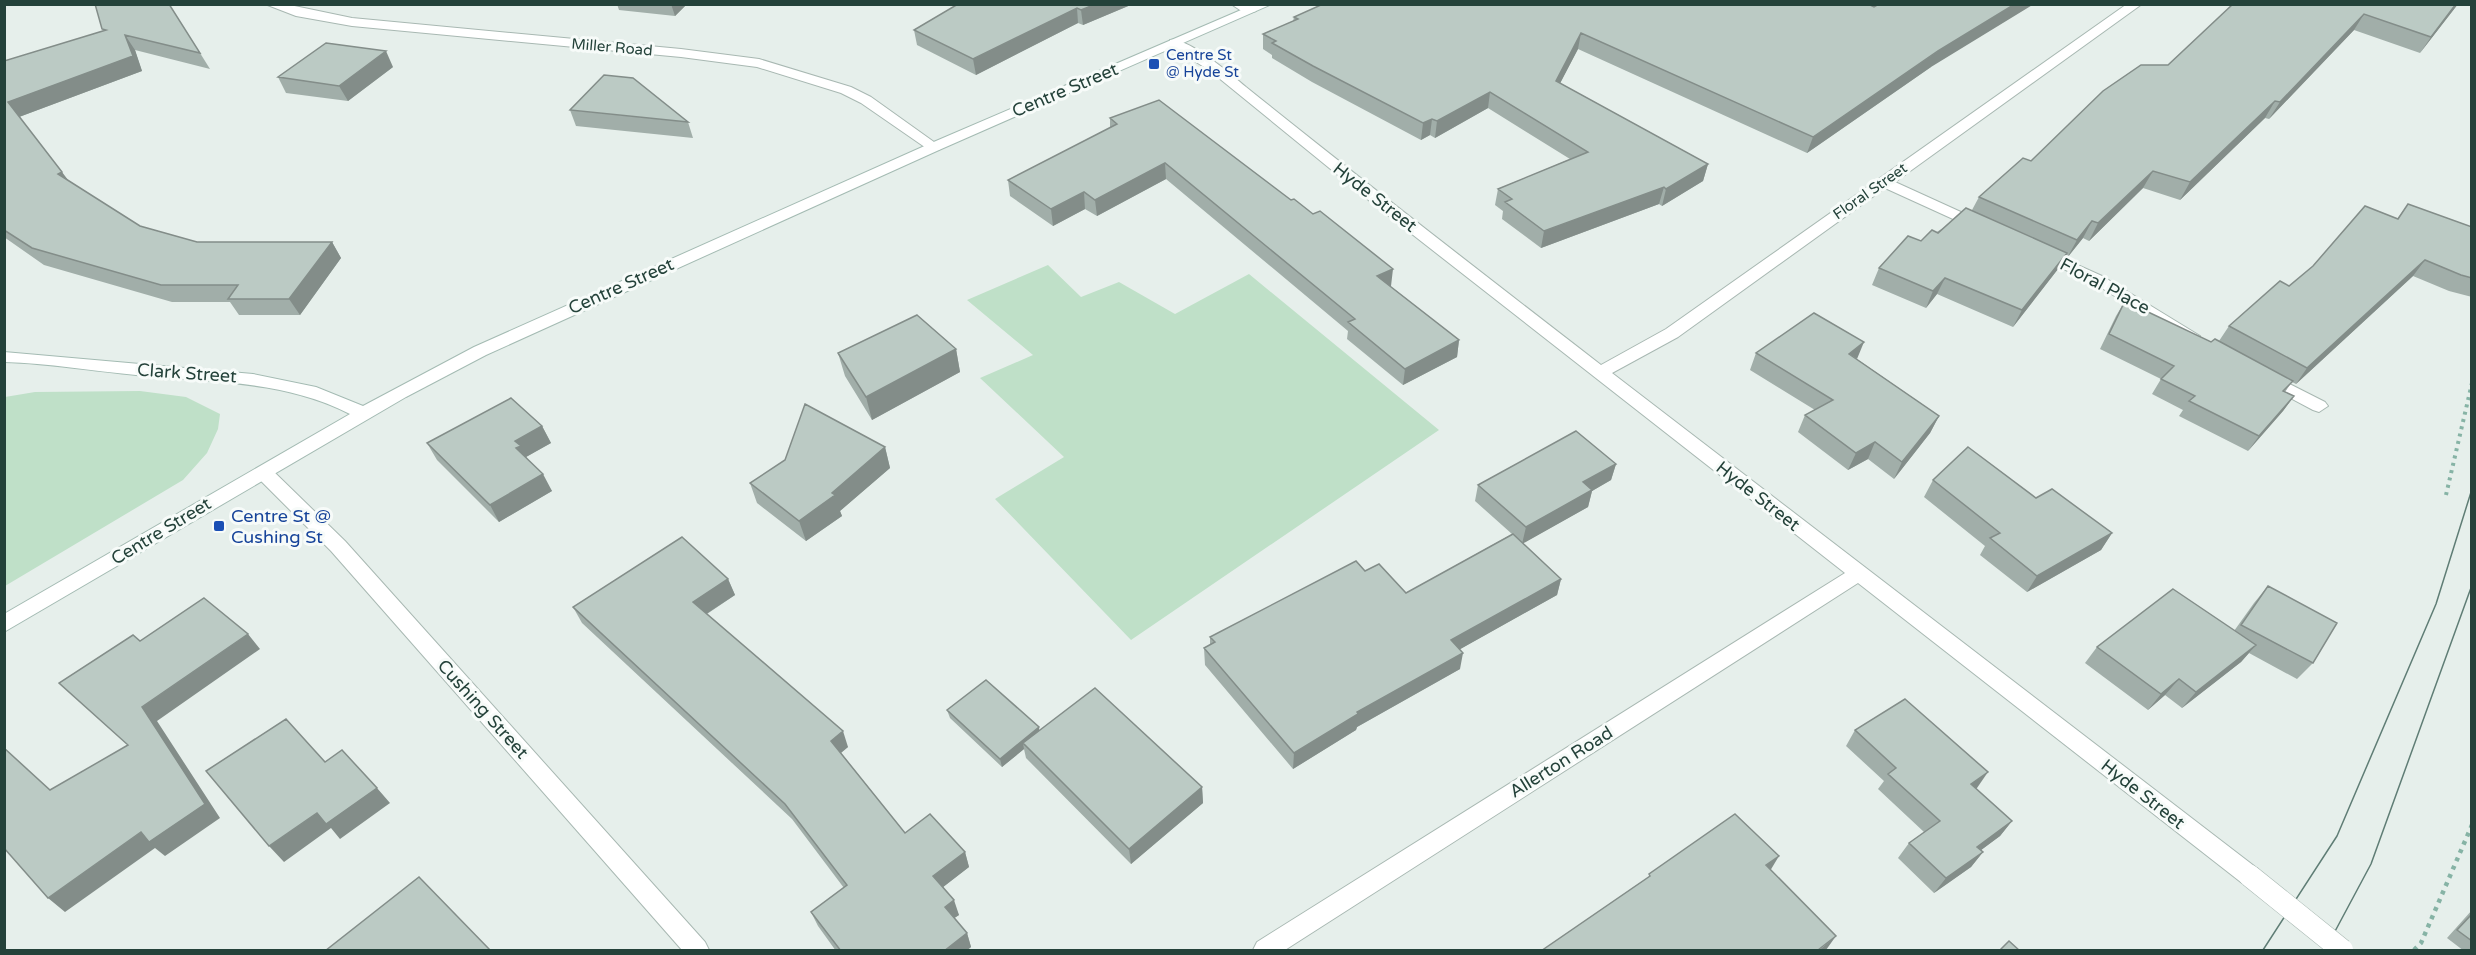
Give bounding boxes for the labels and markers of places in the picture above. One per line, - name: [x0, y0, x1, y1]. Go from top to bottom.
- place label: Centre St @ Hyde St: [1166, 46, 1239, 81]
- marker: Centre St @ Hyde St: [1147, 57, 1161, 71]
- place label: Centre St @ Cushing St: [231, 505, 331, 548]
- marker: Centre St @ Cushing St: [212, 519, 226, 533]

